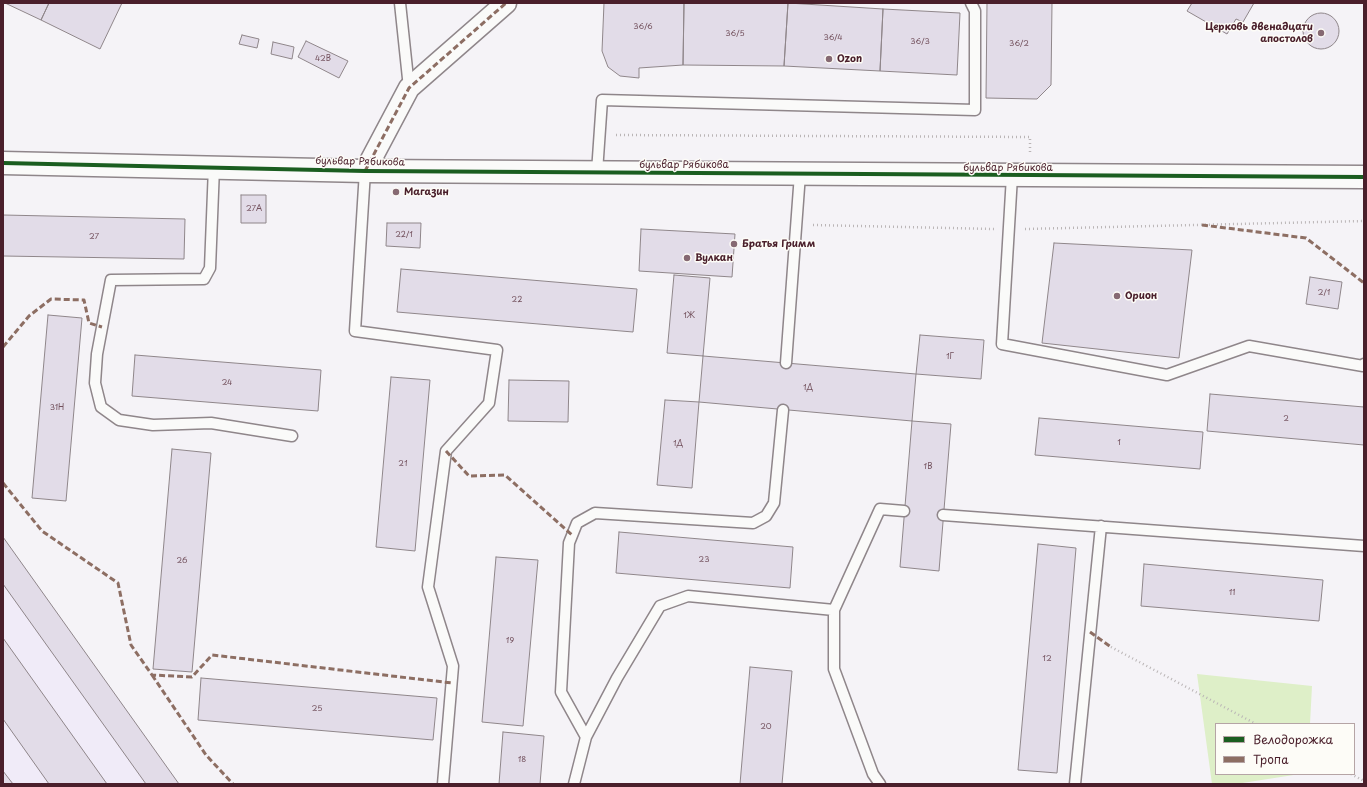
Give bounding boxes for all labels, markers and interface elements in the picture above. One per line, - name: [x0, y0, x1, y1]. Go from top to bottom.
- place label: Церковь двенадцати апостолов: [1205, 21, 1313, 44]
- house number: 36/6: [633, 22, 653, 32]
- marker: Церковь двенадцати апостолов: [1316, 28, 1326, 38]
- house number: 36/5: [725, 29, 745, 39]
- house number: 36/4: [823, 33, 843, 43]
- house number: 36/3: [910, 37, 930, 47]
- house number: 36/2: [1009, 39, 1029, 49]
- place label: Ozon: [837, 53, 862, 65]
- house number: 42В: [315, 54, 331, 64]
- marker: Ozon: [824, 54, 834, 64]
- street label: бульвар Рябикова: [315, 155, 405, 169]
- street label: бульвар Рябикова: [639, 159, 729, 171]
- street label: бульвар Рябикова: [963, 162, 1053, 174]
- place label: Магазин: [404, 186, 449, 198]
- marker: Магазин: [391, 187, 401, 197]
- house number: 27А: [246, 204, 262, 214]
- house number: 22/1: [395, 230, 413, 240]
- house number: 27: [89, 232, 99, 242]
- place label: Братья Гримм: [742, 238, 815, 250]
- marker: Братья Гримм: [729, 239, 739, 249]
- place label: Вулкан: [695, 252, 733, 264]
- marker: Вулкан: [682, 253, 692, 263]
- house number: 2/1: [1318, 288, 1330, 298]
- place label: Орион: [1125, 290, 1157, 302]
- marker: Орион: [1112, 291, 1122, 301]
- house number: 22: [512, 295, 522, 305]
- house number: 1Ж: [683, 311, 695, 321]
- house number: 1Г: [946, 352, 954, 362]
- house number: 24: [222, 378, 232, 388]
- house number: 1Д: [803, 383, 813, 393]
- house number: 31Н: [50, 403, 64, 413]
- house number: 2: [1283, 414, 1289, 424]
- house number: 1: [1117, 438, 1121, 448]
- house number: 1Д: [673, 439, 683, 449]
- house number: 21: [398, 459, 408, 469]
- house number: 1В: [924, 462, 932, 472]
- house number: 23: [699, 555, 709, 565]
- house number: 26: [177, 556, 187, 566]
- house number: 11: [1229, 588, 1235, 598]
- house number: 19: [506, 636, 514, 646]
- house number: 12: [1042, 654, 1052, 664]
- house number: 25: [312, 704, 322, 714]
- house number: 20: [760, 722, 772, 732]
- legend: [1215, 723, 1355, 775]
- text: Велодорожка: [1253, 730, 1333, 748]
- text: Тропа: [1253, 750, 1289, 768]
- house number: 18: [518, 755, 526, 765]

